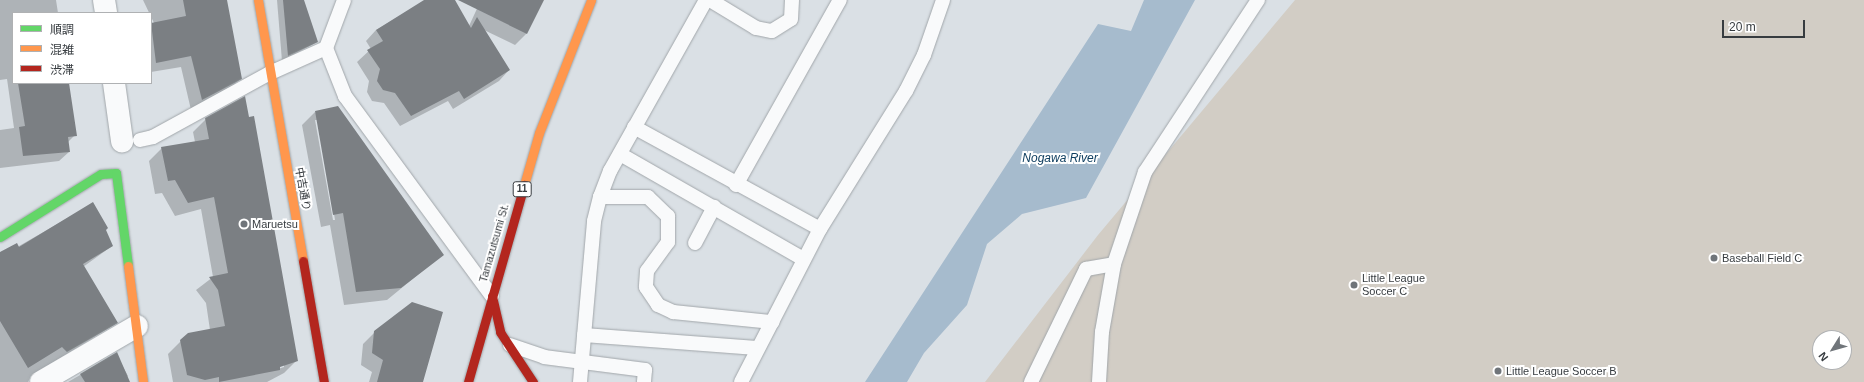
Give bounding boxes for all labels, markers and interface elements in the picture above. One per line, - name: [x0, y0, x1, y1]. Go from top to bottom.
- legend: [12, 12, 152, 84]
- scale bar: [1724, 12, 1807, 38]
- text: 20 m: [1729, 20, 1756, 34]
- text: 順調: [50, 23, 74, 37]
- text: 混雑: [50, 43, 74, 57]
- text: 渋滞: [50, 63, 74, 77]
- water label: Nogawa River: [1022, 152, 1098, 166]
- street label: 中吉通り: [293, 166, 313, 212]
- road number: 11: [512, 181, 532, 197]
- street label: Tamazutsumi St.: [476, 202, 512, 284]
- place label: Maruetsu: [252, 217, 298, 231]
- marker: Maruetsu: [239, 219, 249, 229]
- place label: Baseball Field C: [1722, 251, 1802, 265]
- marker: Baseball Field C: [1709, 253, 1719, 263]
- place label: Little League Soccer C: [1362, 272, 1425, 298]
- marker: Little League Soccer C: [1349, 280, 1359, 290]
- north arrow: [1812, 330, 1852, 370]
- text: N: [1816, 350, 1830, 363]
- place label: Little League Soccer B: [1506, 364, 1617, 378]
- marker: Little League Soccer B: [1493, 366, 1503, 376]

